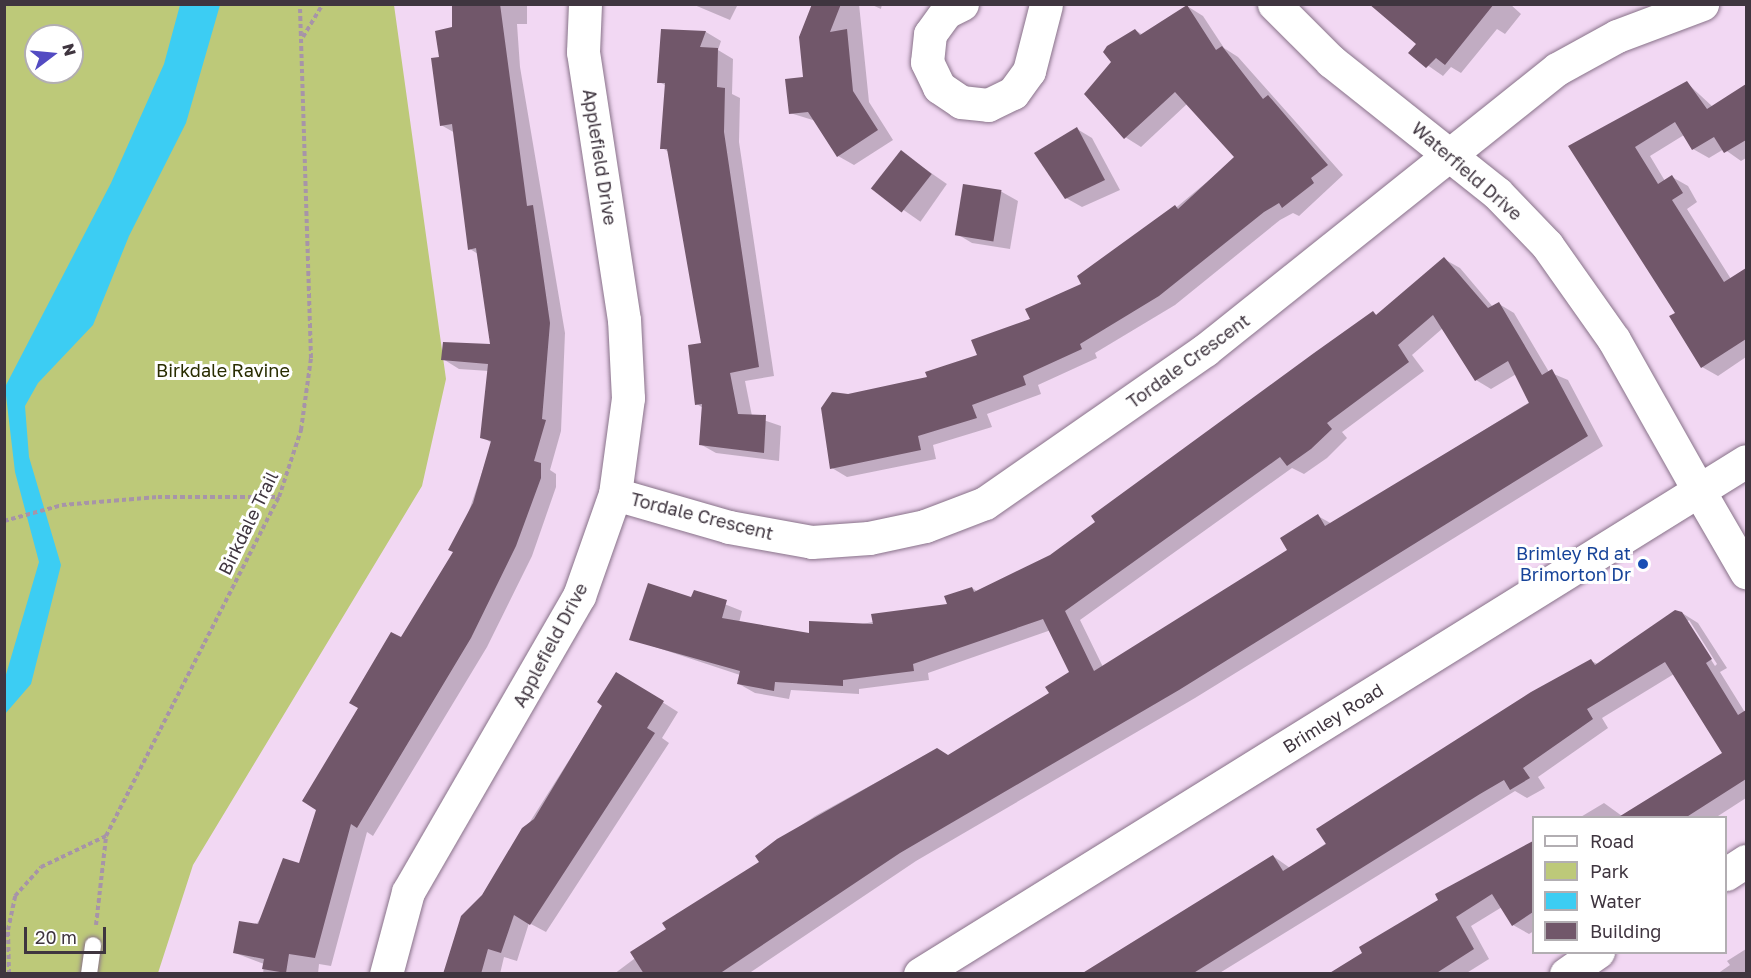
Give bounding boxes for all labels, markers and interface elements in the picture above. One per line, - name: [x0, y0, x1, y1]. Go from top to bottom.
- north arrow: [24, 24, 84, 84]
- text: N: [58, 41, 81, 58]
- street label: Applefield Drive: [579, 87, 621, 227]
- street label: Waterfield Drive: [1407, 117, 1527, 225]
- street label: Tordale Crescent: [1122, 309, 1254, 413]
- park label: Birkdale Ravine: [156, 359, 290, 381]
- street label: Birkdale Trail: [214, 468, 282, 578]
- street label: Tordale Crescent: [628, 488, 776, 544]
- place label: Brimley Rd at Brimorton Dr: [1516, 543, 1631, 586]
- marker: Brimley Rd at Brimorton Dr: [1636, 557, 1650, 571]
- street label: Applefield Drive: [508, 579, 592, 711]
- street label: Brimley Road: [1279, 679, 1387, 757]
- legend: [1532, 816, 1727, 954]
- text: Road: [1590, 830, 1634, 852]
- text: Park: [1590, 860, 1629, 882]
- text: Water: [1590, 890, 1641, 912]
- scale bar: [27, 915, 110, 953]
- text: Building: [1590, 920, 1661, 942]
- text: 20 m: [35, 926, 77, 948]

